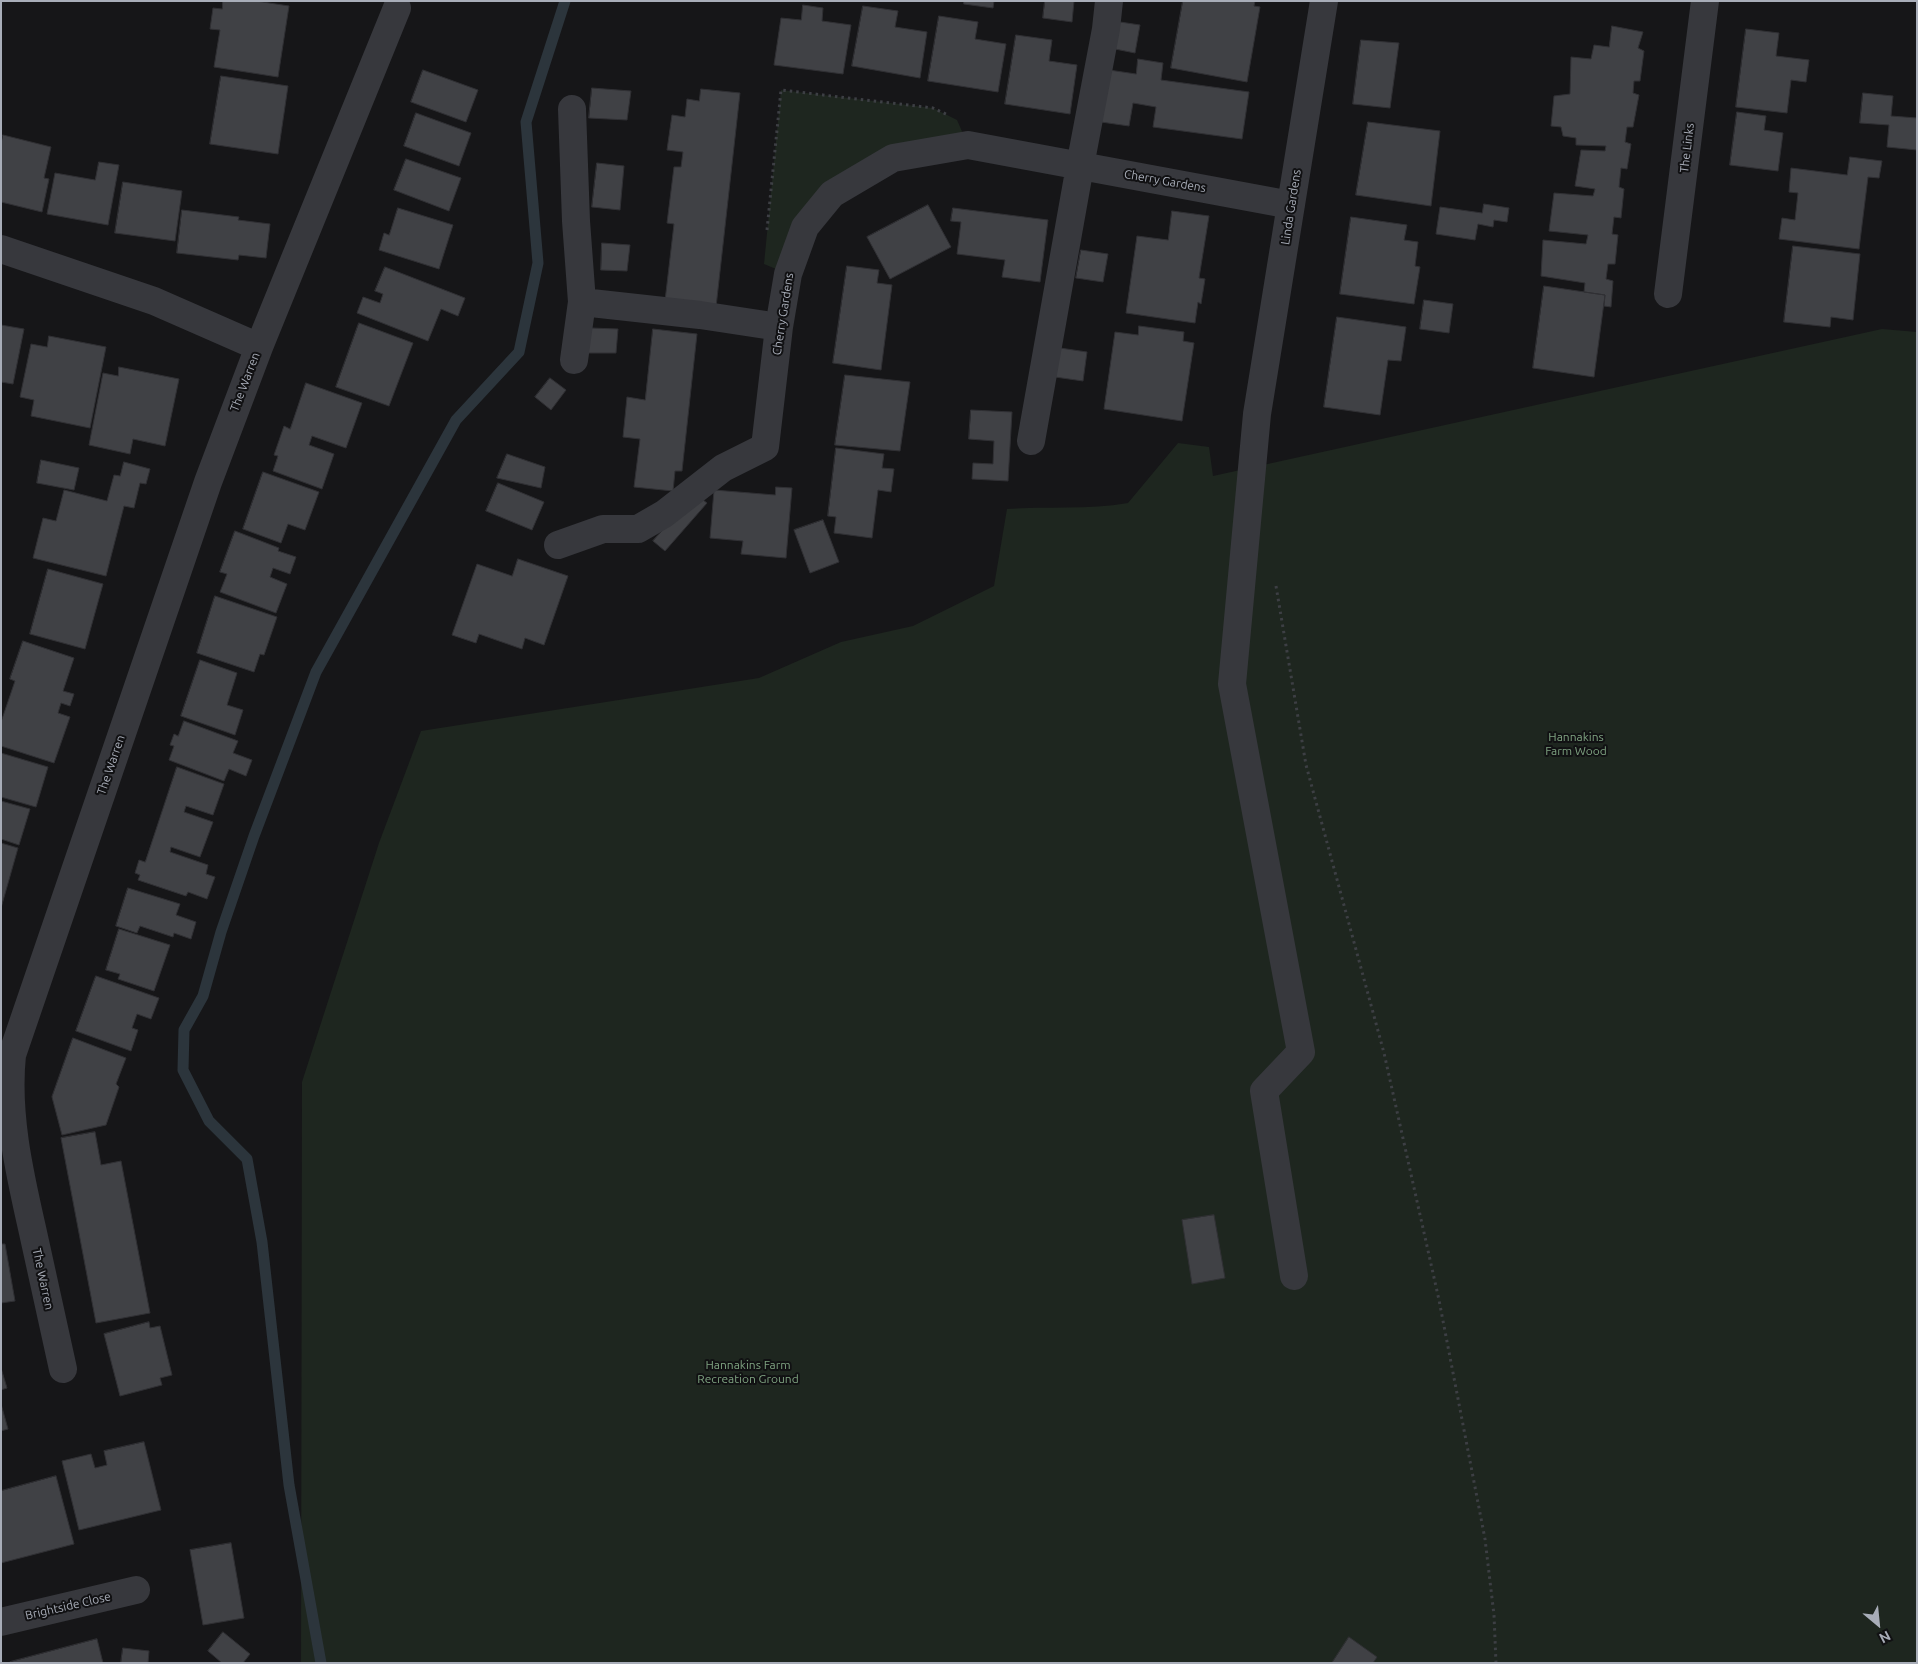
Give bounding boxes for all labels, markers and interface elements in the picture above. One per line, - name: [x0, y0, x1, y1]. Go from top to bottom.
- street label: The Links: [1677, 122, 1697, 174]
- street label: Cherry Gardens: [1123, 167, 1207, 195]
- street label: Linda Gardens: [1278, 168, 1304, 246]
- street label: Cherry Gardens: [769, 272, 797, 356]
- street label: The Warren: [227, 350, 263, 414]
- park label: Hannakins Farm Wood: [1545, 730, 1607, 758]
- street label: The Warren: [94, 733, 128, 797]
- street label: The Warren: [29, 1247, 57, 1311]
- park label: Hannakins Farm Recreation Ground: [697, 1358, 799, 1386]
- street label: Brightside Close: [24, 1589, 112, 1623]
- north arrow: [1853, 1599, 1903, 1649]
- text: N: [1877, 1628, 1893, 1647]

